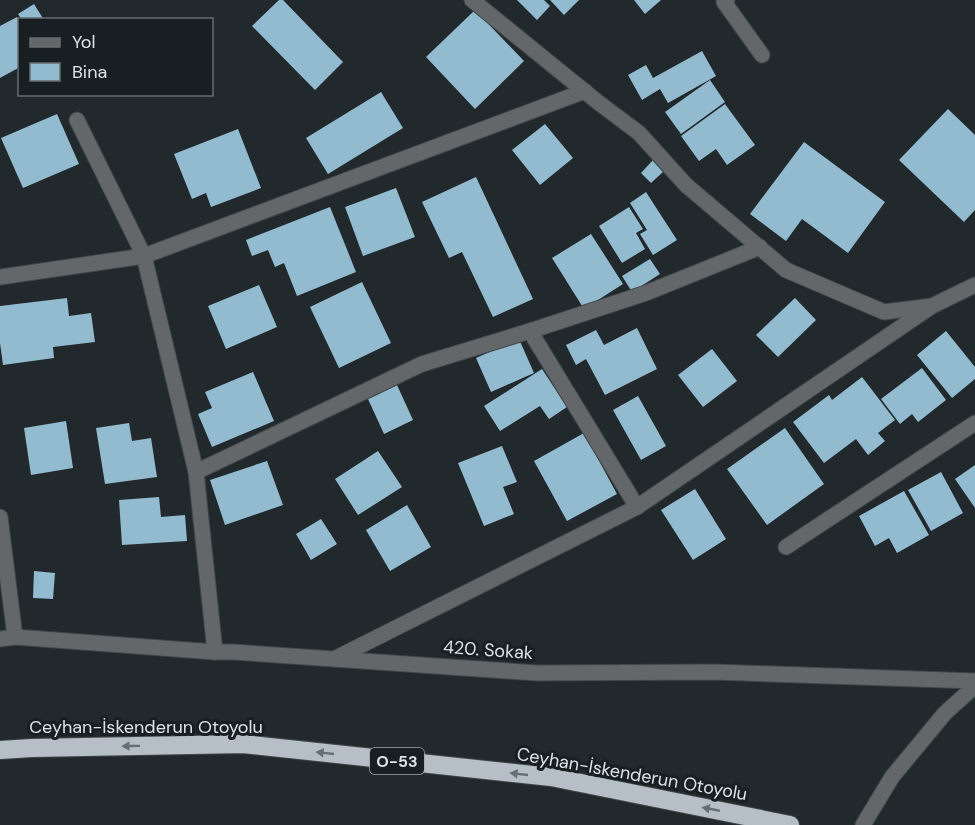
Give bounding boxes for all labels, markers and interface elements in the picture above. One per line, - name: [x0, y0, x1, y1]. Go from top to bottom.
- legend: [18, 18, 213, 96]
- text: Yol: [72, 30, 96, 54]
- text: Bina: [72, 60, 107, 84]
- street label: 420. Sokak: [442, 635, 534, 665]
- street label: Ceyhan-İskenderun Otoyolu: [29, 715, 263, 739]
- one-way arrow: [121, 742, 140, 751]
- street label: Ceyhan-İskenderun Otoyolu: [515, 742, 749, 806]
- one-way arrow: [316, 748, 335, 758]
- road number: O-53: [370, 748, 424, 774]
- one-way arrow: [509, 769, 528, 779]
- one-way arrow: [701, 804, 720, 813]

